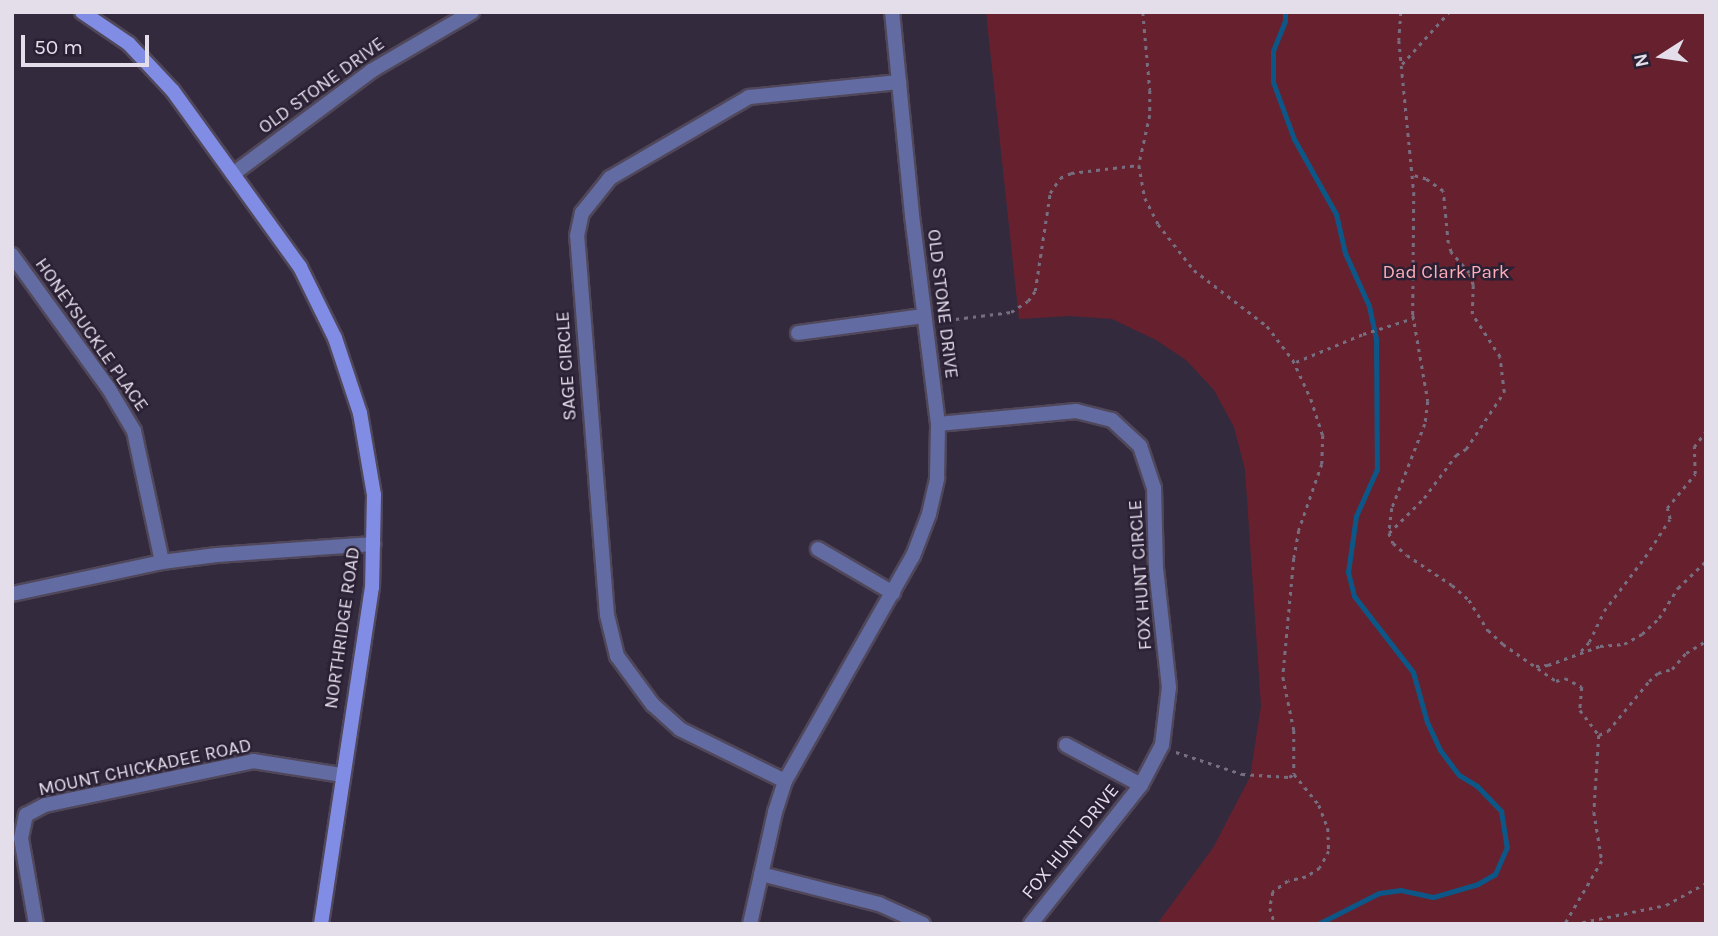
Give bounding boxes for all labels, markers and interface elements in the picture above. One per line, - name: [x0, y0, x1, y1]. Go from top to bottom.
- scale bar: [24, 21, 152, 65]
- north arrow: [1627, 21, 1697, 91]
- street label: OLD STONE DRIVE: [254, 33, 390, 139]
- text: 50 m: [34, 35, 83, 59]
- text: N: [1629, 51, 1654, 69]
- street label: OLD STONE DRIVE: [922, 228, 962, 380]
- street label: HONEYSUCKLE PLACE: [29, 254, 153, 416]
- park label: Dad Clark Park: [1383, 262, 1509, 284]
- street label: SAGE CIRCLE: [552, 311, 582, 421]
- street label: FOX HUNT CIRCLE: [1124, 499, 1158, 651]
- street label: NORTHRIDGE ROAD: [320, 546, 366, 710]
- street label: MOUNT CHICKADEE ROAD: [36, 734, 254, 802]
- street label: FOX HUNT DRIVE: [1018, 780, 1124, 904]

